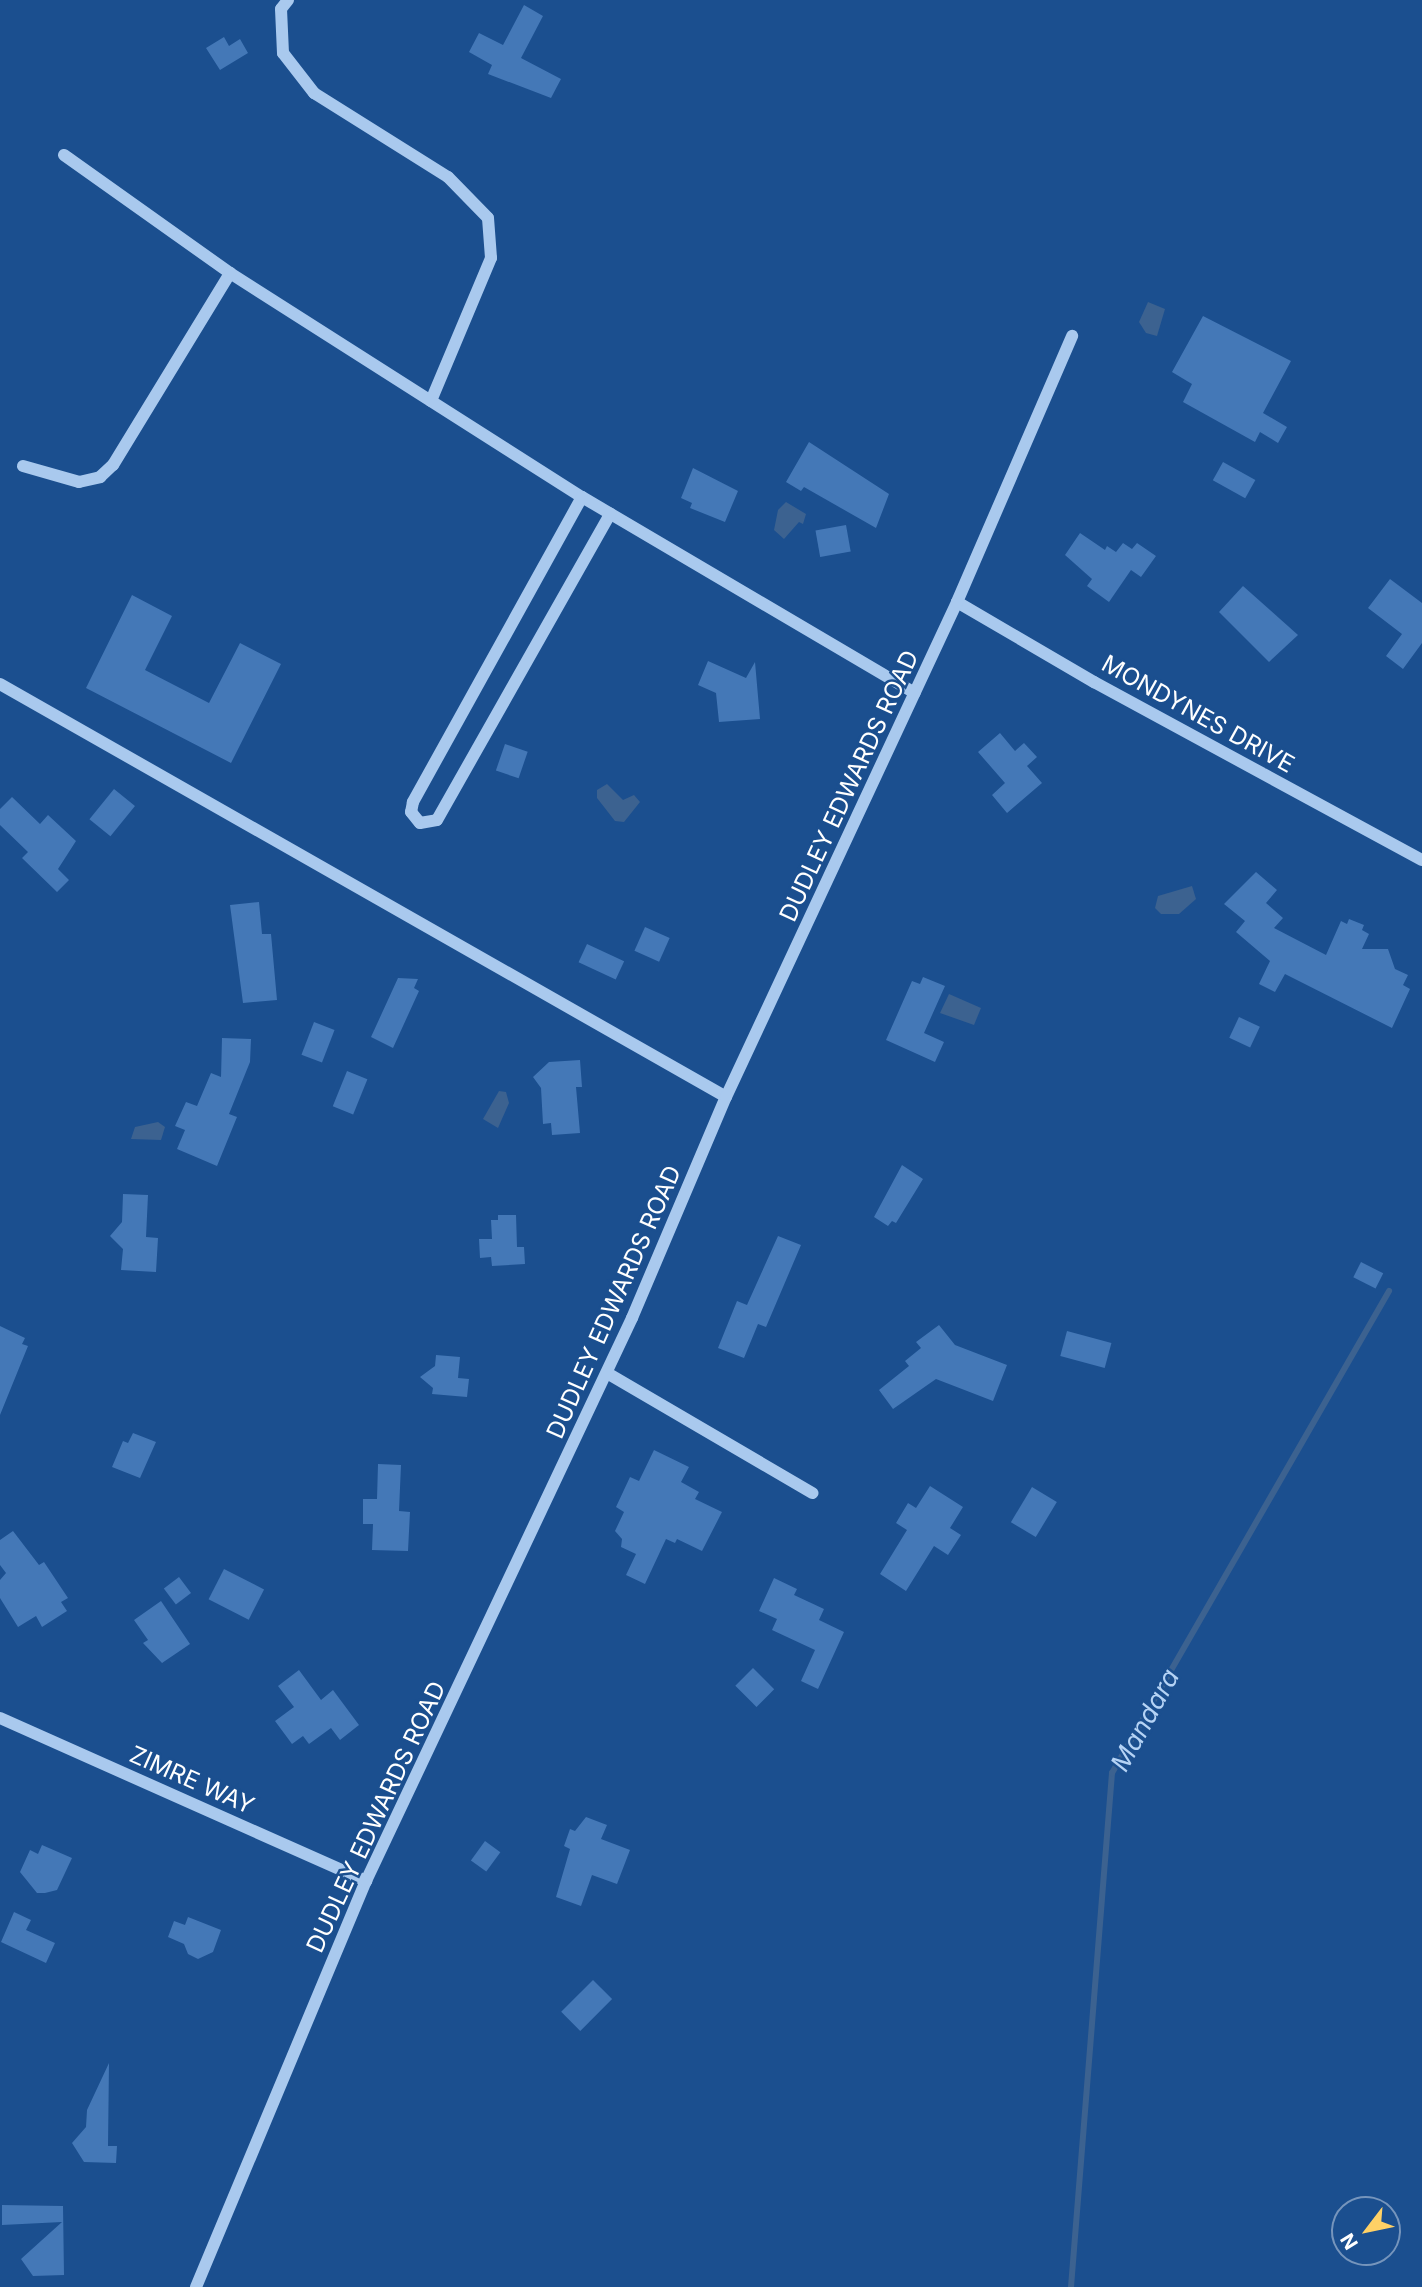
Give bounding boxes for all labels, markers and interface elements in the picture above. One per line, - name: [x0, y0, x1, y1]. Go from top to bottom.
- street label: DUDLEY EDWARDS ROAD: [773, 646, 925, 926]
- street label: MONDYNES DRIVE: [1097, 649, 1299, 779]
- street label: DUDLEY EDWARDS ROAD: [541, 1161, 687, 1443]
- water label: Mandara: [1104, 1663, 1186, 1777]
- street label: DUDLEY EDWARDS ROAD: [300, 1677, 452, 1957]
- street label: ZIMRE WAY: [125, 1740, 259, 1820]
- north arrow: [1331, 2196, 1401, 2266]
- text: N: [1336, 2229, 1363, 2254]

